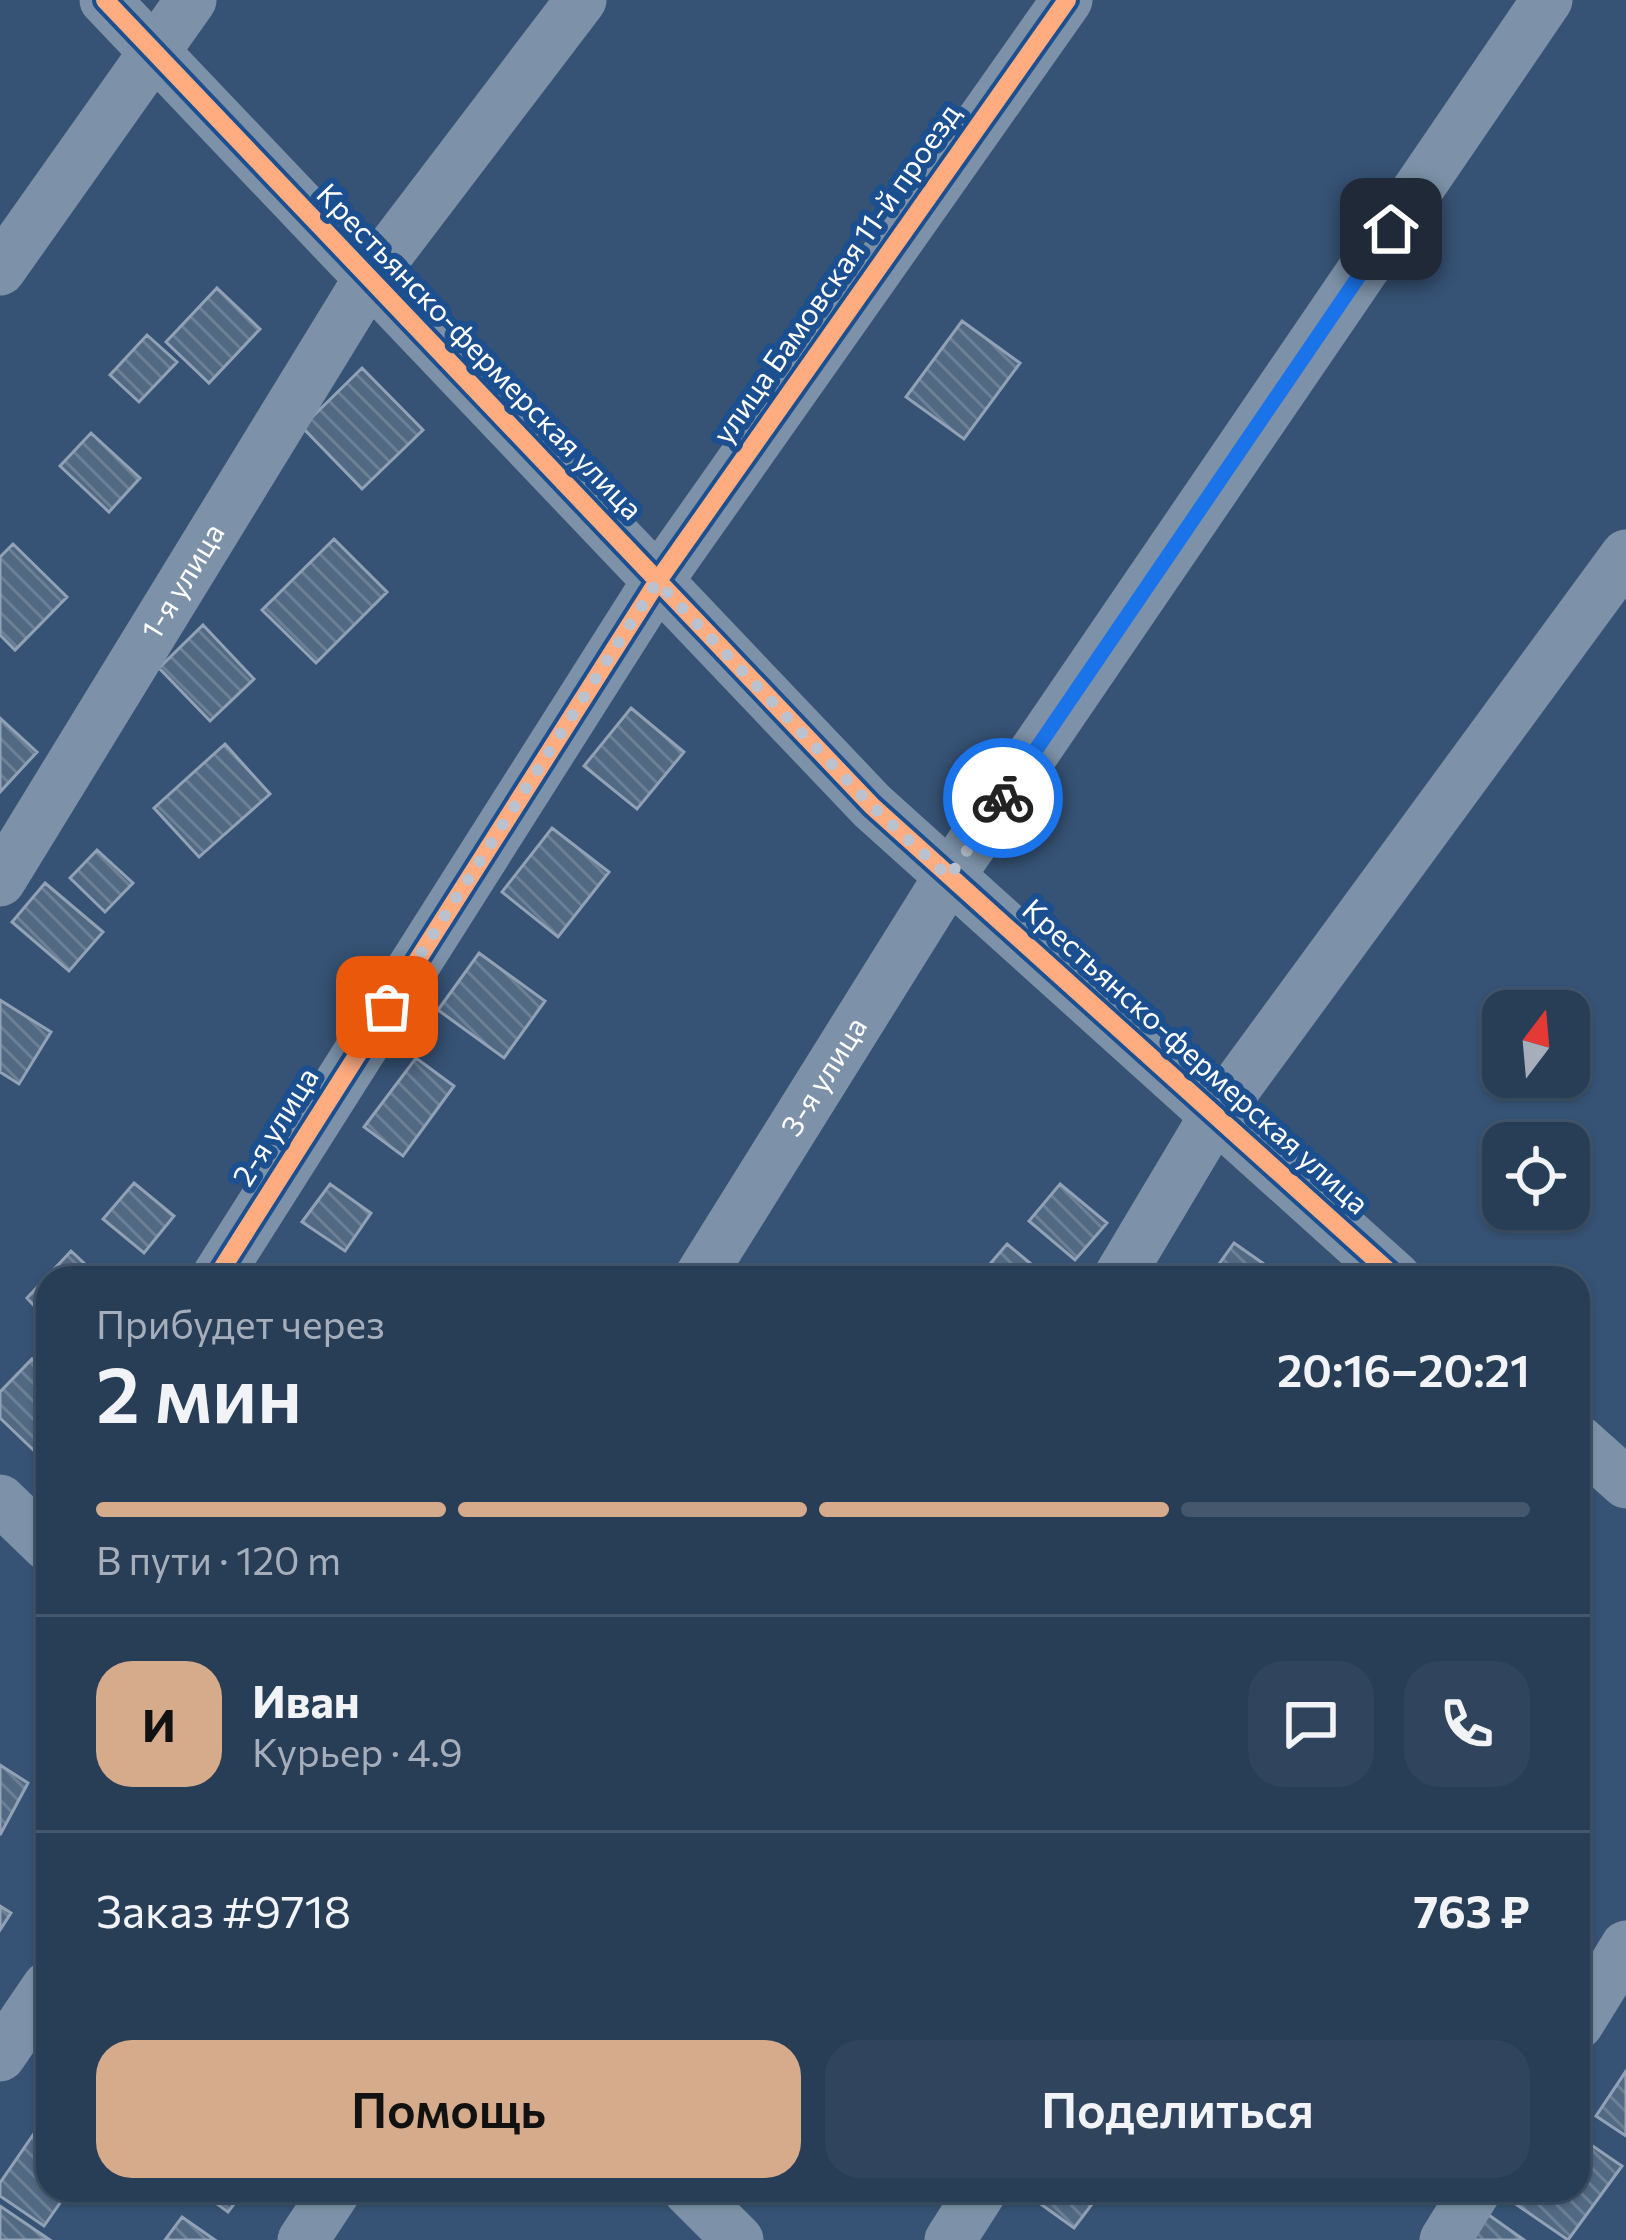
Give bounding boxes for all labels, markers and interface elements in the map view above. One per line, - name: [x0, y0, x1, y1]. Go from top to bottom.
- street label: улица Бамовская 11-й проезд: [703, 95, 967, 450]
- street label: Крестьянско-фермерская улица: [310, 174, 652, 526]
- pin: [1340, 178, 1442, 280]
- icon: home: [1358, 196, 1424, 262]
- street label: 1-я улица: [132, 516, 231, 645]
- courier: [943, 738, 1063, 858]
- icon: bike: [970, 765, 1036, 831]
- street label: Крестьянско-фермерская улица: [1016, 890, 1377, 1221]
- pin: [336, 956, 438, 1058]
- icon: bag: [354, 974, 420, 1040]
- north arrow: [1482, 990, 1590, 1098]
- map controls: [1482, 990, 1590, 1230]
- street label: 3-я улица: [771, 1009, 873, 1142]
- street label: 2-я улица: [223, 1060, 325, 1192]
- button: locate: [1482, 1122, 1590, 1230]
- text: Прибудет через: [96, 1299, 385, 1347]
- text: 20:16–20:21: [1277, 1341, 1530, 1396]
- text: 2 мин: [96, 1344, 302, 1439]
- text: В пути · 120 m: [96, 1535, 341, 1583]
- button: chat: [1248, 1661, 1374, 1787]
- button: phone: [1404, 1661, 1530, 1787]
- text: Иван: [252, 1672, 360, 1727]
- text: И: [142, 1696, 176, 1751]
- text: Курьер · 4.9: [252, 1727, 463, 1775]
- text: Заказ #9718: [96, 1882, 351, 1937]
- text: 763 ₽: [1414, 1882, 1530, 1937]
- button: Помощь: [96, 2040, 801, 2178]
- button: Поделиться: [825, 2040, 1530, 2178]

